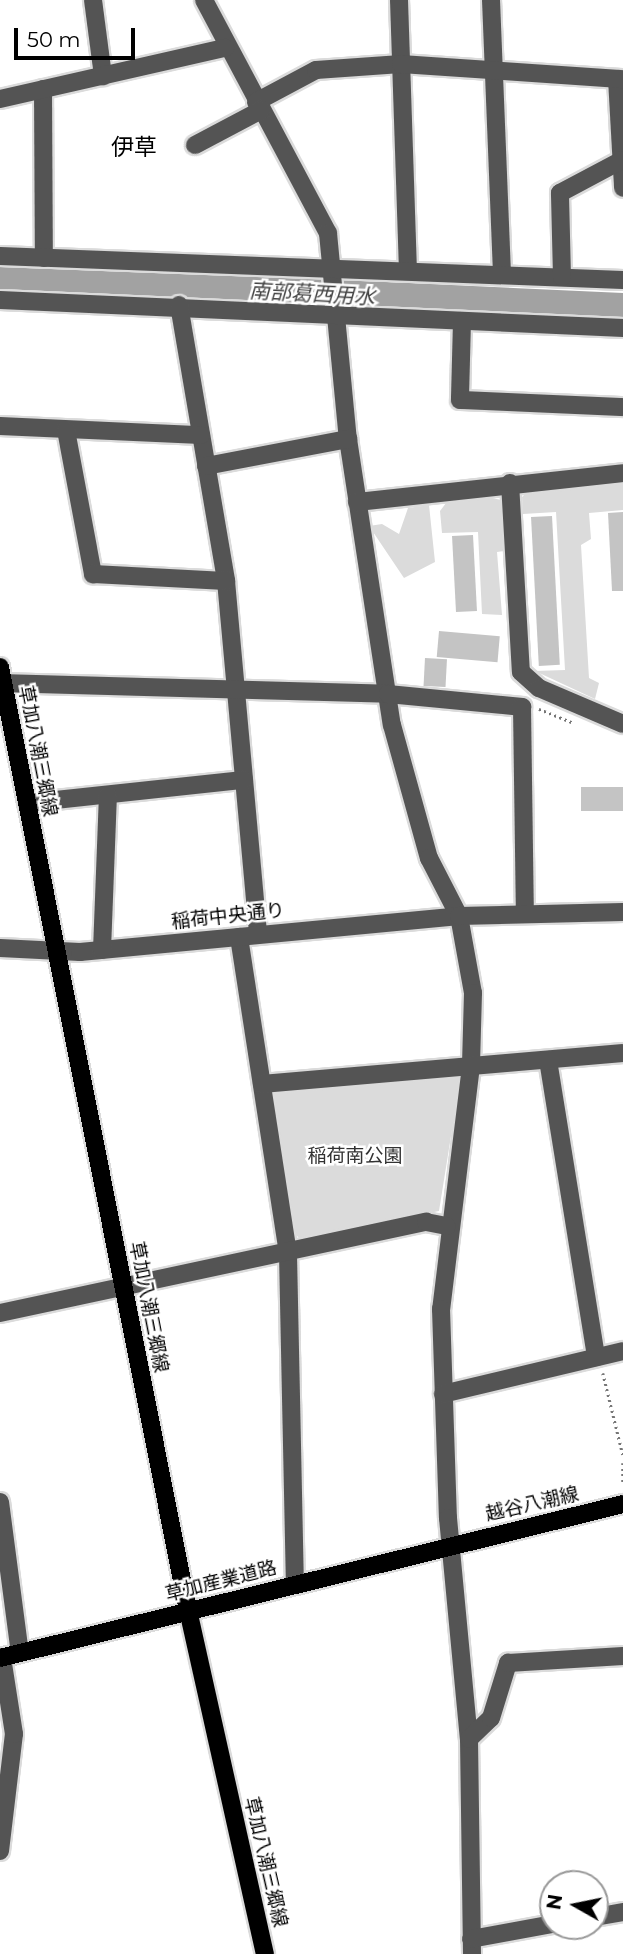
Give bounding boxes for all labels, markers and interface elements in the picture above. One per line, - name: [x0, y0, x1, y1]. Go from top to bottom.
- scale bar: [18, 14, 138, 58]
- text: 50 m: [27, 27, 81, 52]
- district label: 伊草: [111, 133, 157, 161]
- water label: 南部葛西用水: [248, 278, 376, 310]
- street label: 草加八潮三郷線: [14, 684, 62, 818]
- street label: 稲荷中央通り: [170, 899, 286, 933]
- park label: 稲荷南公園: [308, 1145, 402, 1167]
- street label: 草加八潮三郷線: [125, 1240, 173, 1374]
- street label: 越谷八潮線: [483, 1482, 581, 1526]
- street label: 草加産業道路: [163, 1556, 279, 1606]
- street label: 草加八潮三郷線: [240, 1795, 292, 1929]
- north arrow: [539, 1870, 609, 1940]
- text: N: [542, 1893, 567, 1911]

